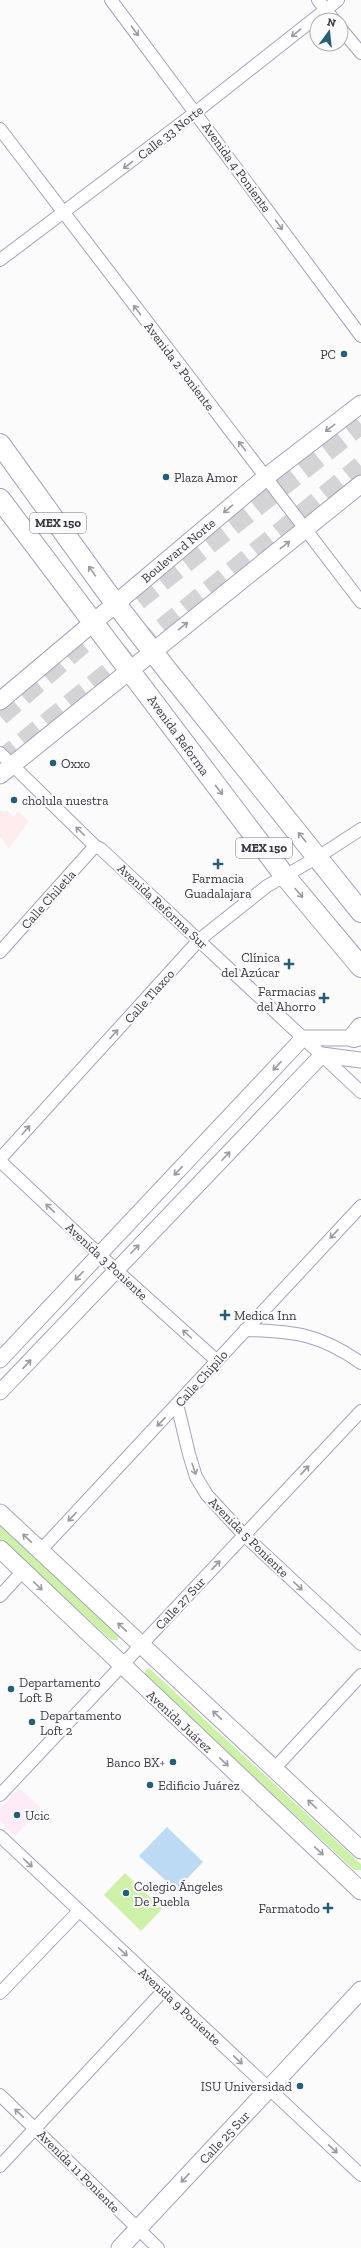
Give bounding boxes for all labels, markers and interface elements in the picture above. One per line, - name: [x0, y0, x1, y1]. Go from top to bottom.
- north arrow: [309, 12, 349, 52]
- text: N: [326, 15, 338, 30]
- one-way arrow: [130, 25, 139, 36]
- one-way arrow: [291, 28, 302, 37]
- street label: Calle 33 Norte: [135, 102, 206, 163]
- street label: Avenida 4 Poniente: [199, 120, 274, 215]
- one-way arrow: [122, 160, 133, 169]
- one-way arrow: [275, 219, 283, 230]
- one-way arrow: [133, 305, 142, 316]
- street label: Avenida 2 Poniente: [141, 319, 218, 413]
- place label: PC: [320, 347, 336, 362]
- marker: PC: [339, 349, 349, 359]
- one-way arrow: [325, 424, 336, 432]
- one-way arrow: [238, 441, 246, 452]
- place label: Plaza Amor: [174, 470, 238, 485]
- marker: Plaza Amor: [161, 472, 171, 482]
- one-way arrow: [223, 504, 234, 513]
- road number: MEX 150: [30, 513, 86, 533]
- street label: Boulevard Norte: [138, 515, 218, 586]
- one-way arrow: [279, 541, 290, 550]
- one-way arrow: [88, 566, 96, 577]
- one-way arrow: [178, 622, 188, 631]
- street label: Avenida Reforma: [144, 692, 213, 779]
- place label: Oxxo: [61, 756, 91, 771]
- marker: Oxxo: [48, 758, 58, 768]
- one-way arrow: [215, 784, 224, 795]
- place label: cholula nuestra: [22, 793, 109, 808]
- marker: cholula nuestra: [9, 795, 19, 805]
- one-way arrow: [75, 826, 85, 836]
- one-way arrow: [297, 832, 306, 843]
- road number: MEX 150: [236, 838, 292, 858]
- marker: Farmacia Guadalajara: [213, 859, 223, 869]
- street label: Avenida Reforma Sur: [114, 861, 211, 952]
- street label: Calle Chiletla: [18, 866, 79, 932]
- place label: Farmacia Guadalajara: [184, 871, 252, 902]
- one-way arrow: [294, 887, 303, 898]
- place label: Clínica del Azúcar: [221, 950, 281, 980]
- marker: Clínica del Azúcar: [283, 958, 295, 970]
- street label: Calle Tlaxco: [121, 966, 178, 1026]
- place label: Farmacias del Ahorro: [257, 984, 316, 1014]
- marker: Farmacias del Ahorro: [319, 993, 329, 1003]
- one-way arrow: [109, 1029, 118, 1039]
- one-way arrow: [272, 1061, 282, 1071]
- one-way arrow: [22, 1125, 31, 1135]
- one-way arrow: [221, 1151, 230, 1161]
- one-way arrow: [173, 1166, 183, 1176]
- one-way arrow: [45, 1203, 55, 1213]
- street label: Avenida 3 Poniente: [63, 1220, 151, 1303]
- one-way arrow: [330, 1229, 339, 1239]
- one-way arrow: [131, 1244, 140, 1254]
- one-way arrow: [74, 1271, 84, 1281]
- place label: Medica Inn: [234, 1308, 297, 1323]
- marker: Medica Inn: [219, 1309, 231, 1321]
- one-way arrow: [182, 1329, 192, 1339]
- street label: Calle Chipilo: [172, 1347, 231, 1410]
- one-way arrow: [22, 1359, 32, 1369]
- one-way arrow: [156, 1417, 165, 1427]
- one-way arrow: [190, 1463, 198, 1475]
- one-way arrow: [300, 1465, 310, 1475]
- street label: Avenida 5 Poniente: [206, 1494, 292, 1580]
- one-way arrow: [67, 1512, 77, 1522]
- one-way arrow: [22, 1533, 32, 1543]
- one-way arrow: [211, 1560, 221, 1570]
- street label: Calle 27 Sur: [152, 1574, 208, 1633]
- one-way arrow: [33, 1581, 43, 1591]
- one-way arrow: [293, 1581, 303, 1590]
- one-way arrow: [117, 1622, 127, 1631]
- place label: Departamento Loft B: [19, 1675, 101, 1705]
- marker: Departamento Loft B: [6, 1684, 16, 1694]
- street label: Avenida Juárez: [144, 1687, 216, 1756]
- place label: Departamento Loft 2: [40, 1708, 122, 1738]
- one-way arrow: [212, 1710, 222, 1720]
- marker: Departamento Loft 2: [27, 1717, 37, 1727]
- place label: Banco BX+: [106, 1755, 165, 1770]
- marker: Banco BX+: [168, 1757, 178, 1767]
- one-way arrow: [219, 1758, 229, 1767]
- place label: Edificio Juárez: [158, 1778, 240, 1793]
- marker: Edificio Juárez: [145, 1780, 155, 1790]
- one-way arrow: [307, 1799, 317, 1809]
- place label: Ucic: [25, 1808, 50, 1823]
- marker: Ucic: [12, 1810, 22, 1820]
- one-way arrow: [314, 1846, 324, 1856]
- one-way arrow: [23, 1858, 33, 1868]
- place label: Colegio Ángeles De Puebla: [134, 1879, 223, 1909]
- marker: Colegio Ángeles De Puebla: [121, 1888, 131, 1898]
- place label: Farmatodo: [258, 1901, 320, 1916]
- marker: Farmatodo: [323, 1903, 333, 1913]
- one-way arrow: [118, 1947, 128, 1957]
- street label: Avenida 9 Poniente: [135, 1964, 224, 2048]
- one-way arrow: [233, 2055, 243, 2064]
- place label: ISU Universidad: [201, 2079, 292, 2094]
- marker: ISU Universidad: [295, 2081, 305, 2091]
- street label: Calle 25 Sur: [196, 2108, 253, 2167]
- one-way arrow: [15, 2109, 25, 2118]
- street label: Avenida 11 Poniente: [34, 2127, 123, 2216]
- one-way arrow: [328, 2144, 338, 2154]
- one-way arrow: [180, 2173, 190, 2183]

